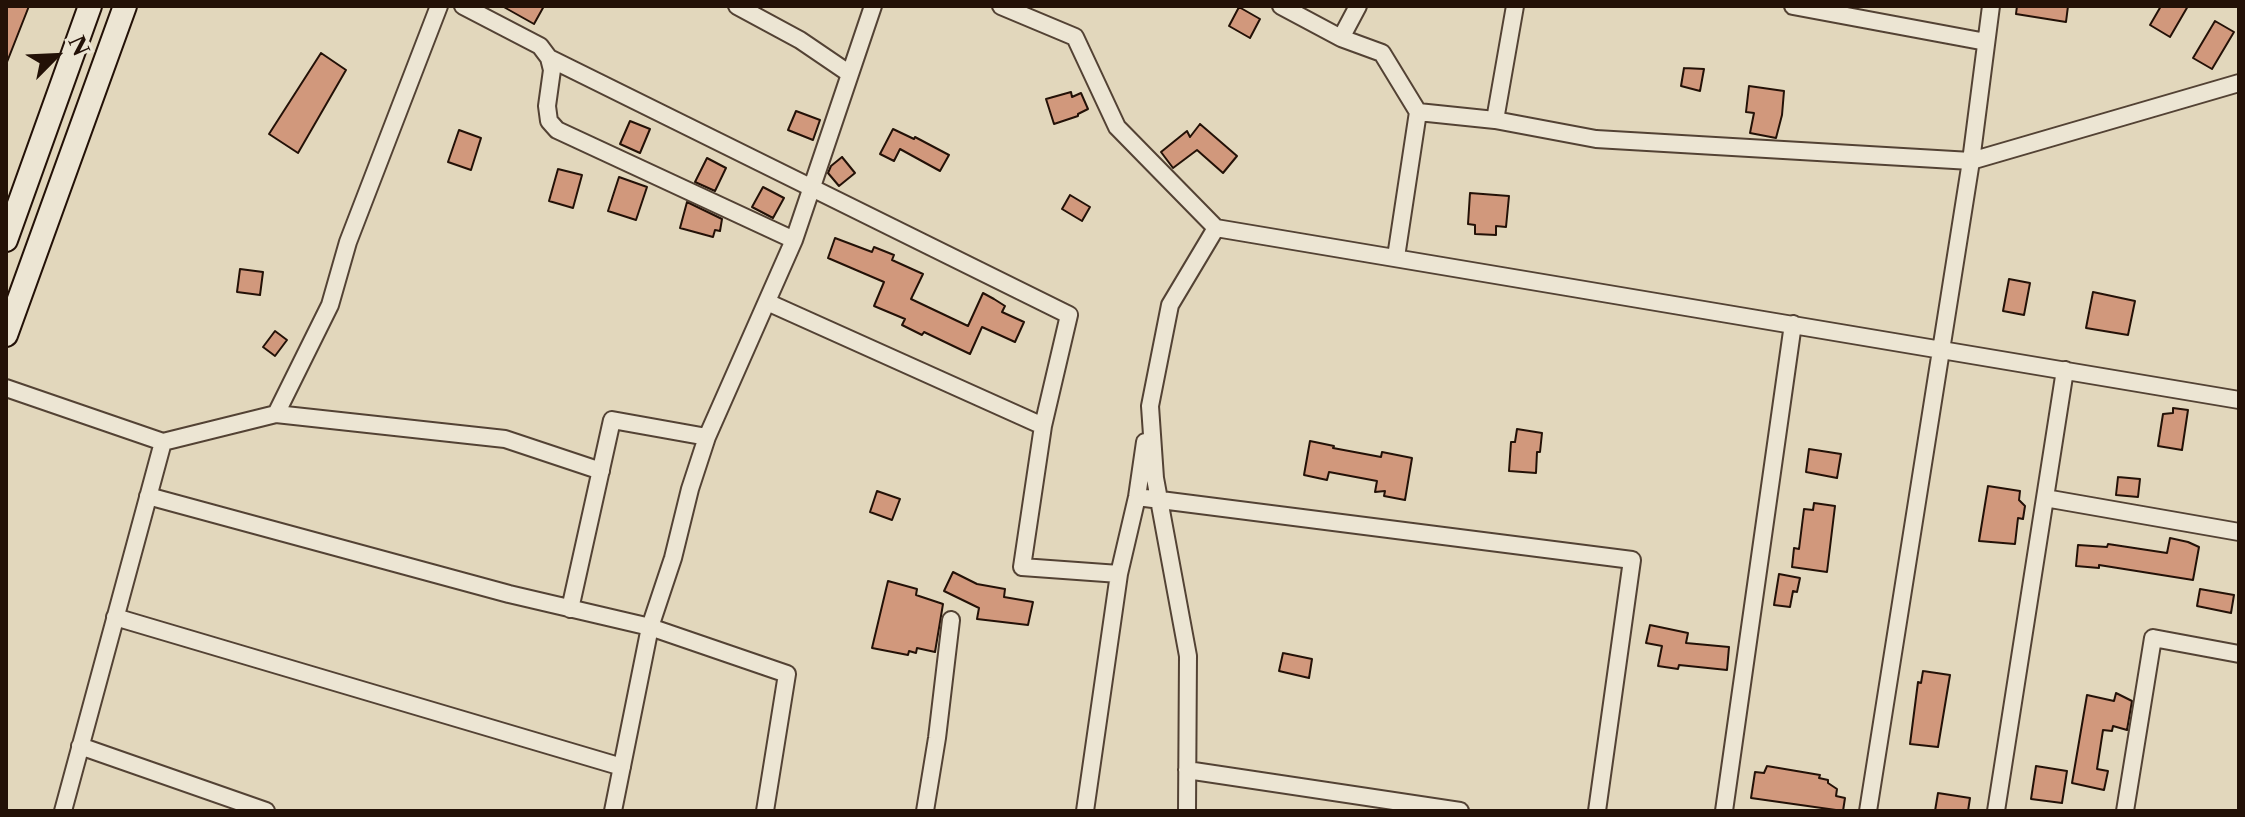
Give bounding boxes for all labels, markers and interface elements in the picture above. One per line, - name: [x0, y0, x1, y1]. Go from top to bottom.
- north arrow: [16, 16, 96, 96]
- text: N: [62, 32, 95, 60]

